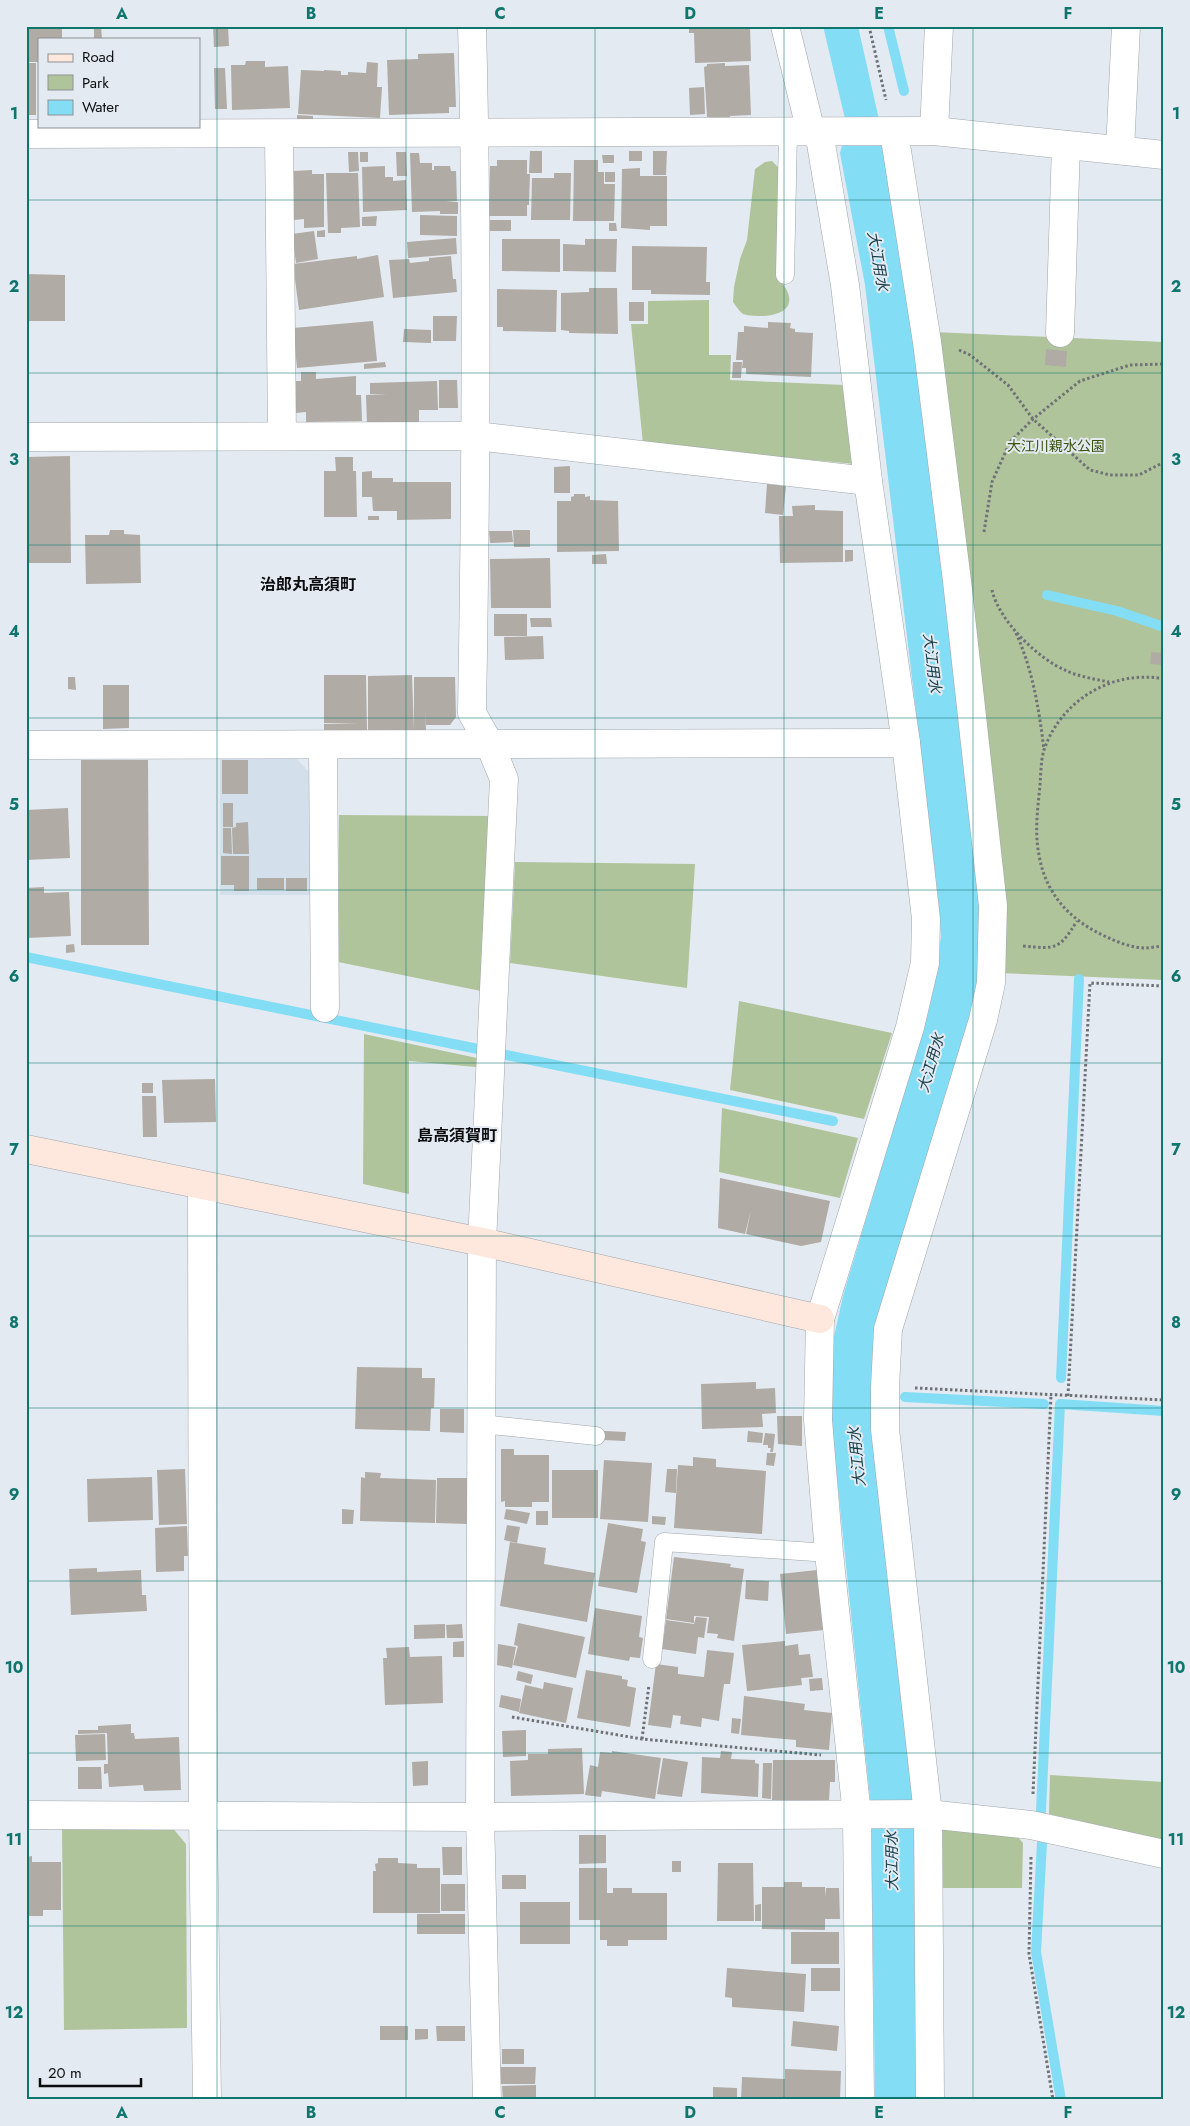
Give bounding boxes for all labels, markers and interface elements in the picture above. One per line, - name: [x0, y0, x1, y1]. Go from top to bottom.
- text: A: [115, 2, 128, 25]
- text: B: [306, 2, 316, 25]
- text: C: [494, 2, 506, 25]
- text: D: [684, 2, 696, 25]
- text: E: [874, 2, 884, 25]
- text: F: [1064, 2, 1072, 25]
- legend: [38, 38, 200, 128]
- text: Road: [82, 46, 114, 68]
- text: Park: [82, 72, 109, 94]
- text: Water: [82, 96, 120, 118]
- text: 1: [10, 102, 18, 125]
- text: 1: [1172, 102, 1180, 125]
- water label: 大江用水: [862, 230, 894, 294]
- text: 2: [9, 275, 19, 298]
- text: 2: [1171, 275, 1181, 298]
- park label: 大江川親水公園: [1007, 436, 1105, 456]
- text: 3: [9, 448, 19, 471]
- text: 3: [1171, 448, 1181, 471]
- district label: 治郎丸高須町: [260, 573, 356, 596]
- text: 4: [8, 620, 20, 643]
- text: 4: [1170, 620, 1182, 643]
- water label: 大江用水: [917, 632, 947, 696]
- text: 5: [9, 793, 19, 816]
- text: 5: [1171, 793, 1181, 816]
- text: 6: [9, 965, 19, 988]
- text: 6: [1171, 965, 1181, 988]
- water label: 大江用水: [912, 1029, 950, 1095]
- district label: 島高須賀町: [417, 1124, 497, 1147]
- text: 7: [9, 1138, 19, 1161]
- text: 7: [1171, 1138, 1181, 1161]
- text: 8: [9, 1311, 19, 1334]
- text: 8: [1171, 1311, 1181, 1334]
- water label: 大江用水: [843, 1424, 871, 1488]
- text: 9: [9, 1483, 19, 1506]
- text: 9: [1171, 1483, 1181, 1506]
- text: 10: [5, 1656, 23, 1679]
- text: 10: [1167, 1656, 1185, 1679]
- text: 11: [6, 1828, 22, 1851]
- text: 11: [1168, 1828, 1184, 1851]
- water label: 大江用水: [880, 1829, 904, 1891]
- text: 12: [5, 2001, 23, 2024]
- text: 12: [1167, 2001, 1185, 2024]
- scale bar: [40, 2056, 141, 2088]
- text: 20 m: [48, 2062, 82, 2084]
- text: A: [115, 2101, 128, 2124]
- text: B: [306, 2101, 316, 2124]
- text: C: [494, 2101, 506, 2124]
- text: D: [684, 2101, 696, 2124]
- text: E: [874, 2101, 884, 2124]
- text: F: [1064, 2101, 1072, 2124]

